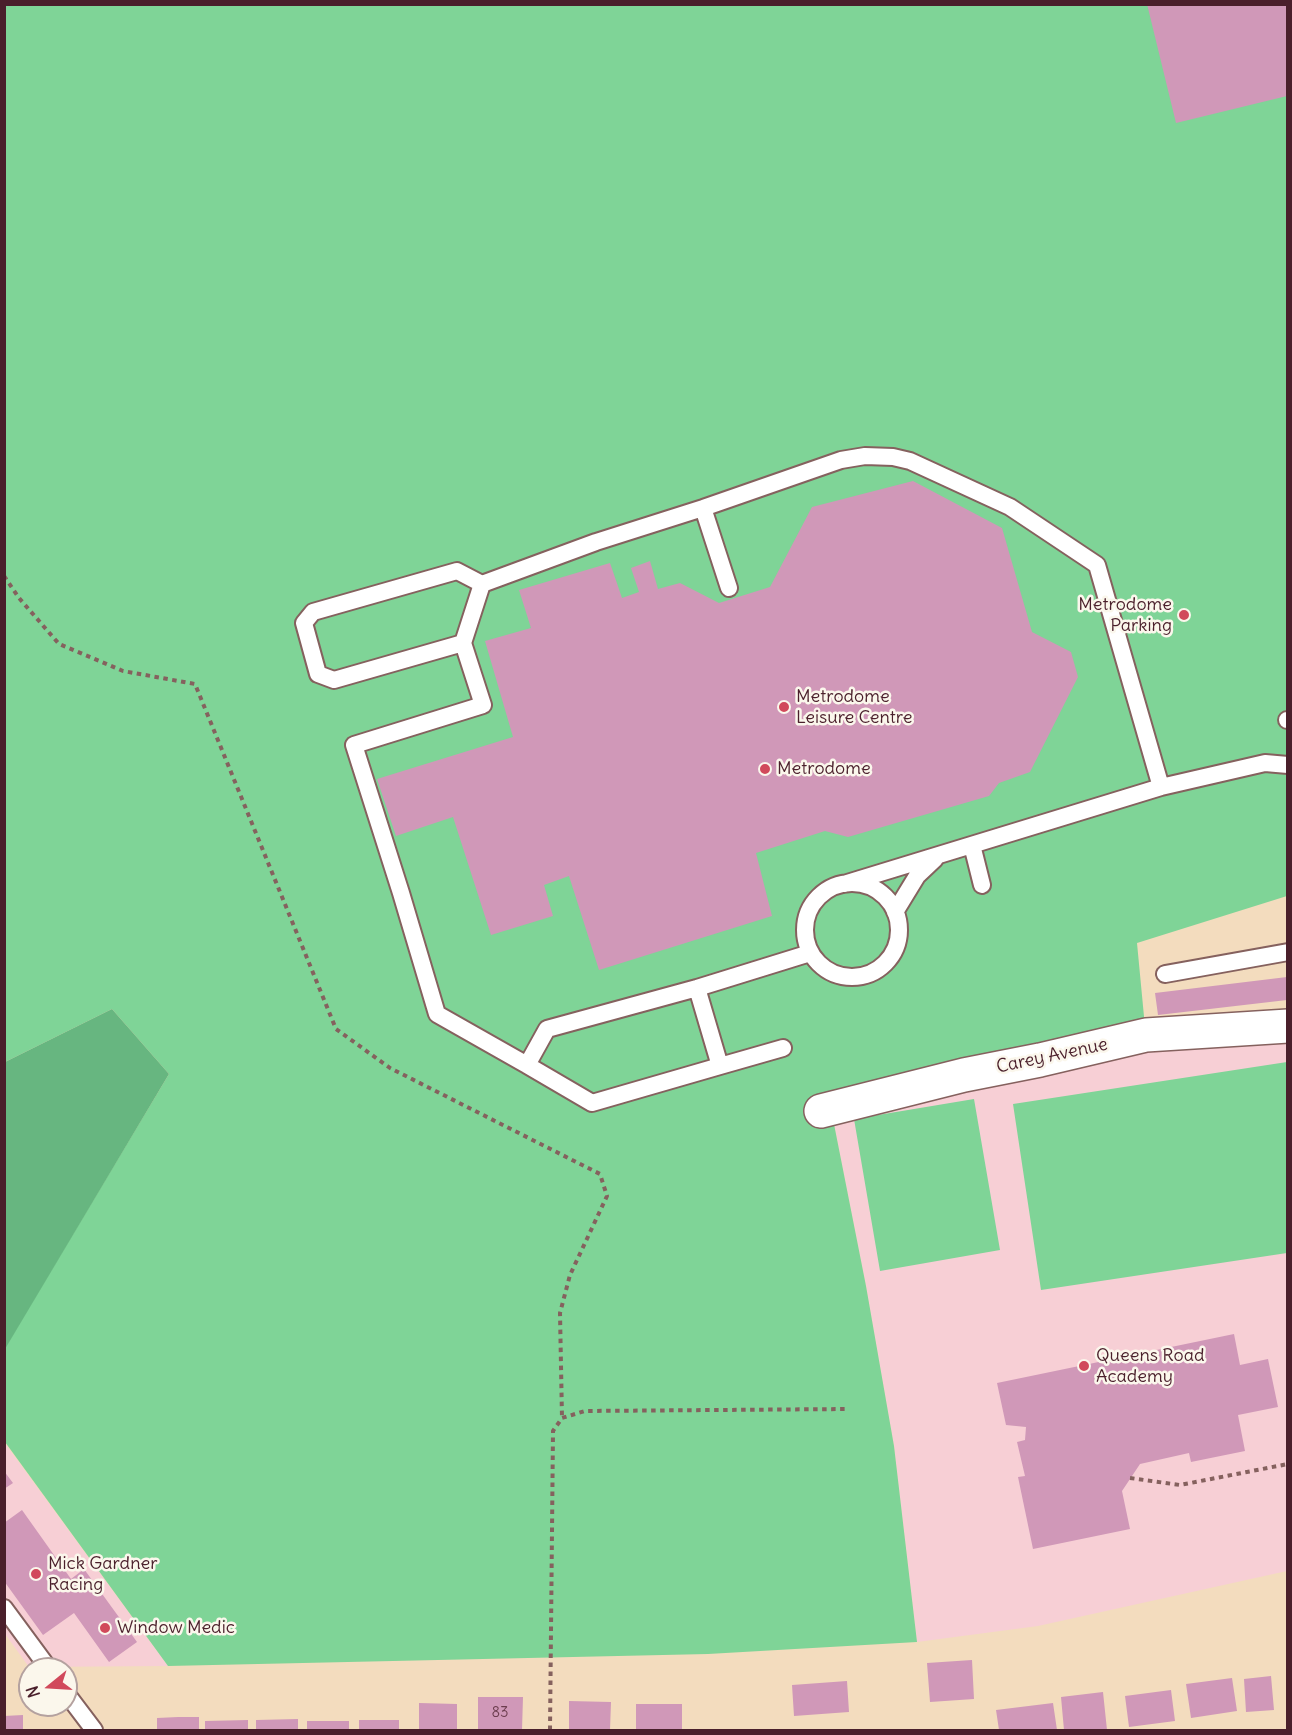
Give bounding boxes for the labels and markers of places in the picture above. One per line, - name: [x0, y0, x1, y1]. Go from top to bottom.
- place label: Metrodome Parking: [1078, 594, 1172, 636]
- marker: Metrodome Parking: [1177, 608, 1191, 622]
- place label: Metrodome Leisure Centre: [796, 686, 912, 728]
- marker: Metrodome Leisure Centre: [777, 700, 791, 714]
- place label: Metrodome: [777, 758, 871, 780]
- marker: Metrodome: [758, 762, 772, 776]
- place label: Queens Road Academy: [1096, 1345, 1205, 1388]
- marker: Queens Road Academy: [1077, 1359, 1091, 1373]
- place label: Mick Gardner Racing: [48, 1553, 158, 1596]
- marker: Mick Gardner Racing: [29, 1567, 43, 1581]
- place label: Window Medic: [117, 1617, 235, 1639]
- marker: Window Medic: [98, 1621, 112, 1635]

